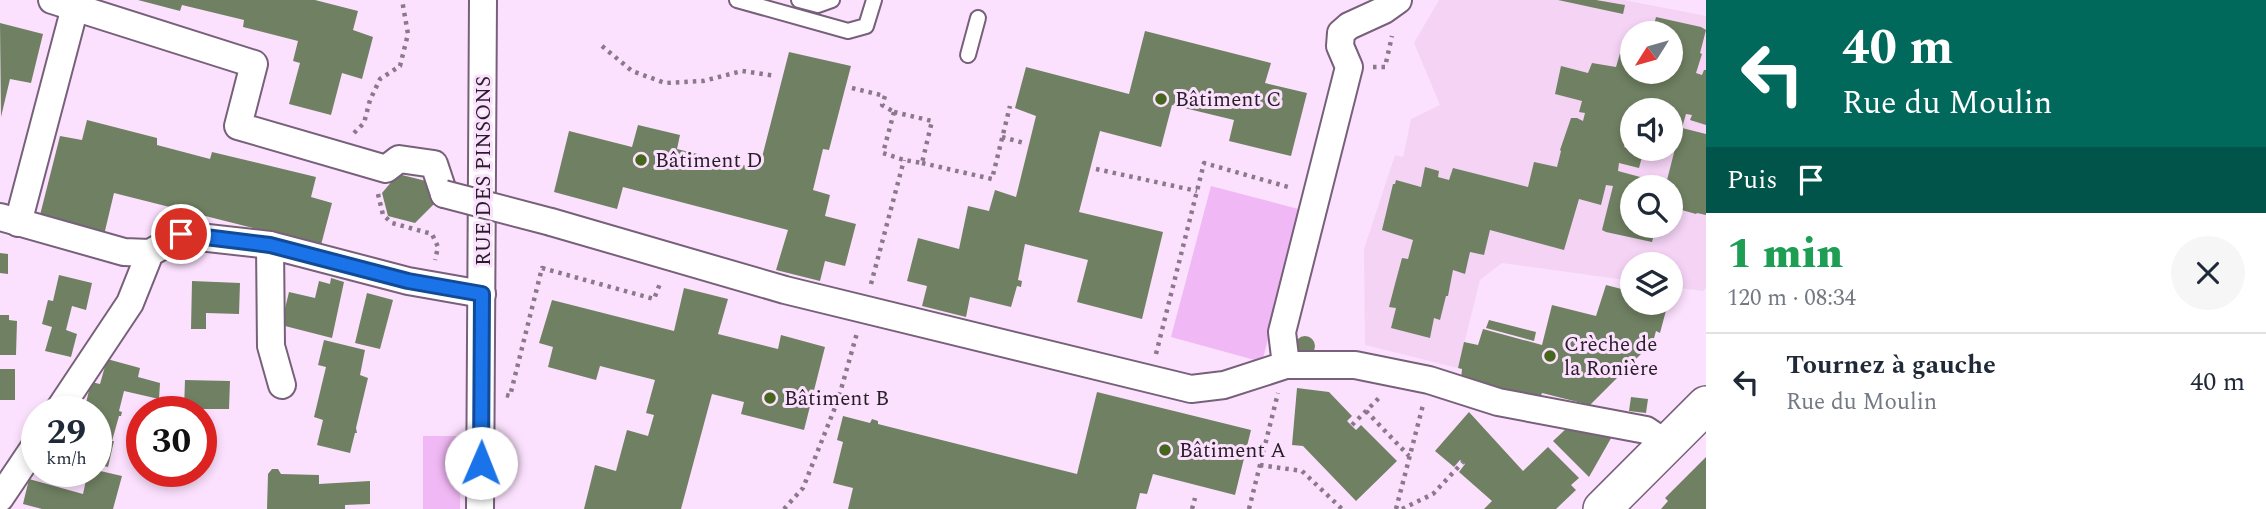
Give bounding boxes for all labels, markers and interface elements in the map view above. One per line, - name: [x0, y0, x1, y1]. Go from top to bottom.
- text: 40 m: [1842, 11, 1953, 86]
- north arrow: [1620, 21, 1684, 84]
- map controls: [1620, 21, 1683, 315]
- icon: left: [1727, 28, 1818, 119]
- street label: RUE DES PINSONS: [468, 76, 500, 266]
- text: Rue du Moulin: [1842, 79, 2052, 128]
- place label: Bâtiment C: [1175, 84, 1281, 116]
- marker: Bâtiment C: [1153, 91, 1169, 107]
- button: sound: [1620, 98, 1683, 161]
- place label: Bâtiment D: [655, 145, 763, 177]
- marker: Bâtiment D: [633, 152, 649, 168]
- text: Puis: [1727, 160, 1778, 200]
- icon: arrive: [1792, 161, 1830, 199]
- button: search: [1620, 175, 1683, 238]
- pin: [151, 204, 211, 264]
- icon: arrive: [162, 215, 200, 253]
- text: 1 min: [1727, 223, 1843, 286]
- button: close: [2171, 236, 2245, 310]
- button: layers: [1620, 252, 1683, 315]
- text: 120 m · 08:34: [1727, 281, 1856, 316]
- place label: Crèche de la Ronière: [1564, 329, 1658, 385]
- text: Tournez à gauche: [1786, 345, 1996, 385]
- marker: Crèche de la Ronière: [1542, 348, 1558, 364]
- text: 40 m: [2190, 362, 2245, 402]
- icon: left: [1727, 363, 1765, 401]
- place label: Bâtiment B: [784, 383, 889, 415]
- text: Rue du Moulin: [1786, 385, 1937, 420]
- marker: Bâtiment B: [762, 390, 778, 406]
- speed limit sign: 30: [126, 396, 217, 487]
- text: 29: [47, 406, 86, 459]
- position arrow: [444, 426, 518, 500]
- place label: Bâtiment A: [1179, 435, 1286, 467]
- marker: Bâtiment A: [1157, 442, 1173, 458]
- text: km/h: [46, 445, 87, 472]

